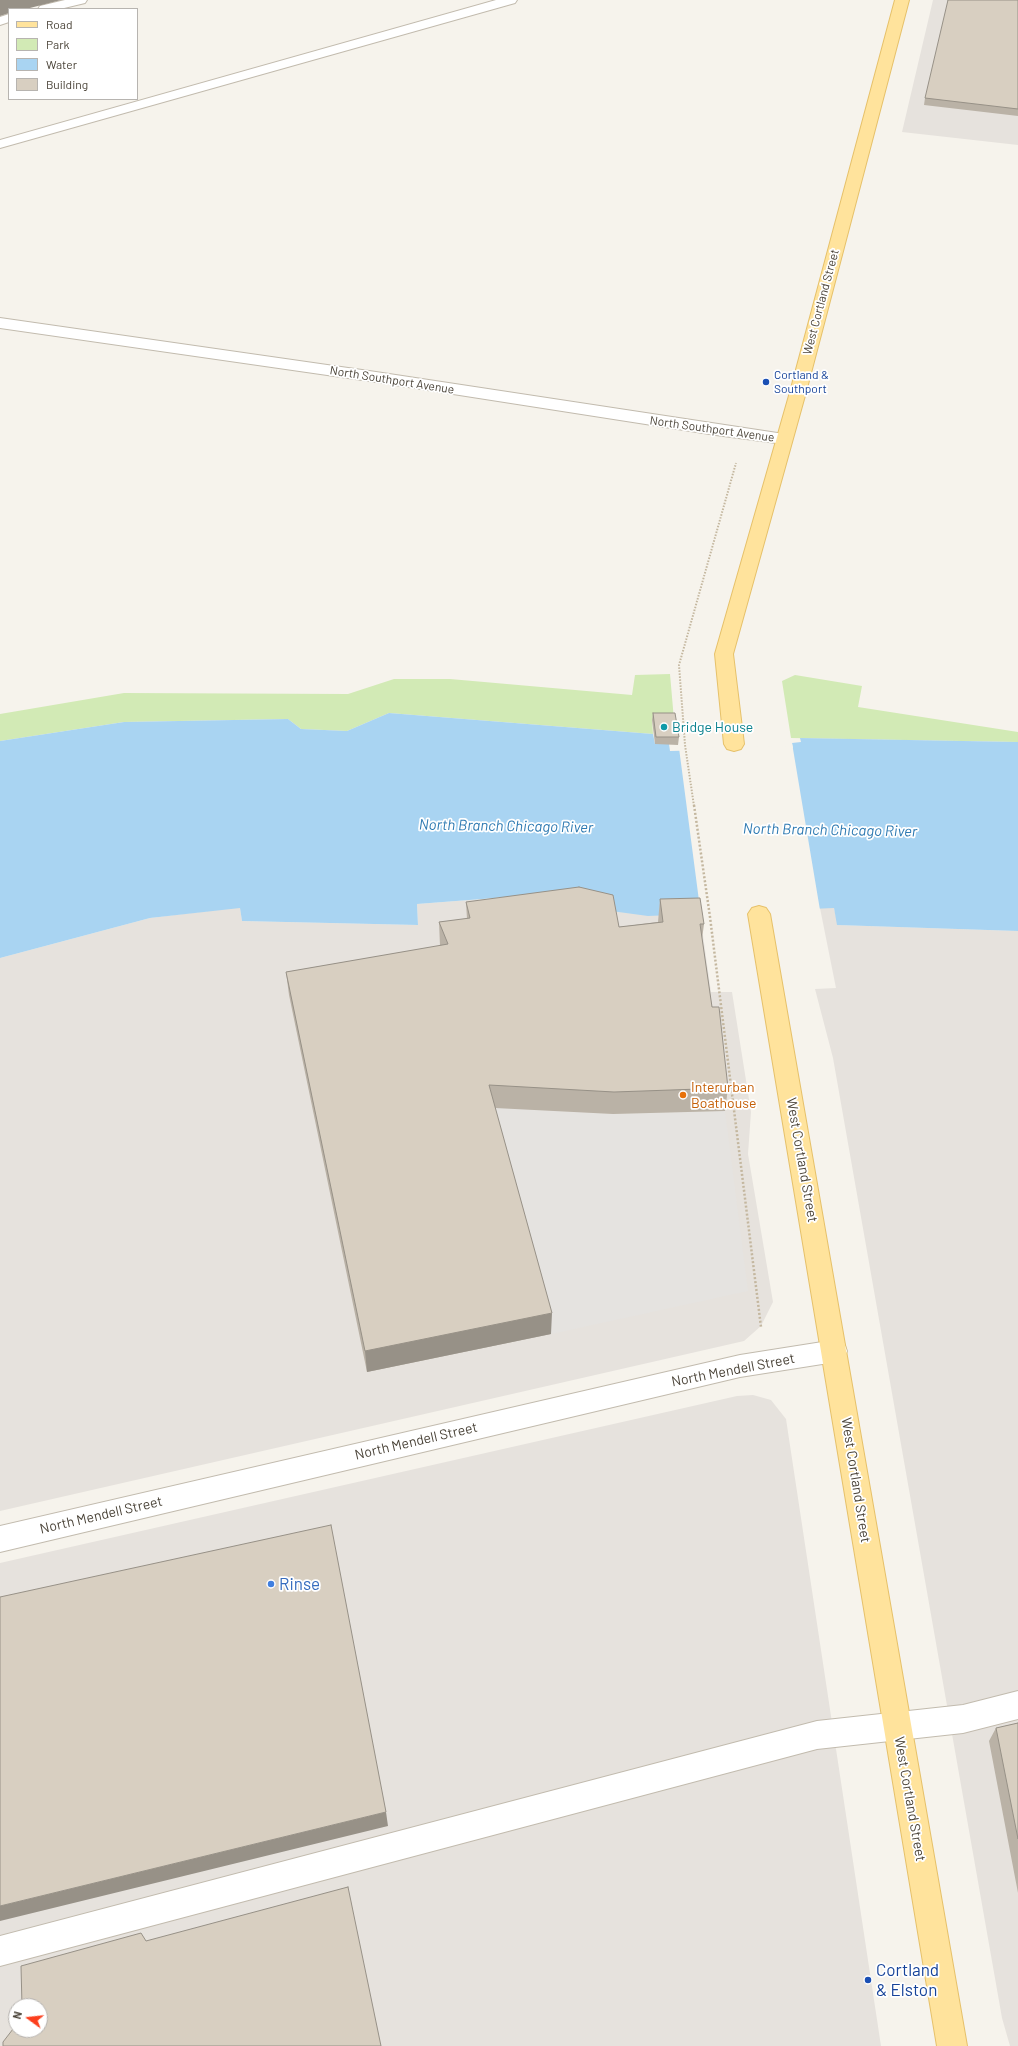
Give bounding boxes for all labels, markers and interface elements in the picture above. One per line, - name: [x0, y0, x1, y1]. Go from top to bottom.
- legend: [8, 8, 138, 100]
- text: Road: [46, 17, 73, 31]
- text: Park: [46, 37, 70, 51]
- text: Water: [46, 57, 77, 71]
- text: Building: [46, 77, 88, 91]
- street label: West Cortland Street: [800, 248, 842, 356]
- street label: North Southport Avenue: [329, 363, 455, 397]
- place label: Cortland & Southport: [774, 368, 829, 396]
- marker: Cortland & Southport: [761, 377, 771, 387]
- street label: North Southport Avenue: [649, 413, 775, 445]
- place label: Bridge House: [672, 719, 753, 735]
- marker: Bridge House: [659, 722, 669, 732]
- water label: North Branch Chicago River: [419, 815, 593, 837]
- water label: North Branch Chicago River: [743, 819, 917, 841]
- place label: Interurban Boathouse: [691, 1079, 756, 1112]
- marker: Interurban Boathouse: [678, 1090, 688, 1100]
- street label: West Cortland Street: [783, 1096, 821, 1224]
- street label: North Mendell Street: [670, 1350, 796, 1390]
- street label: West Cortland Street: [838, 1416, 874, 1544]
- street label: North Mendell Street: [353, 1419, 479, 1463]
- street label: North Mendell Street: [38, 1493, 164, 1537]
- place label: Rinse: [279, 1574, 320, 1594]
- marker: Rinse: [266, 1579, 276, 1589]
- street label: West Cortland Street: [891, 1735, 929, 1863]
- place label: Cortland & Elston: [876, 1960, 939, 2000]
- marker: Cortland & Elston: [863, 1975, 873, 1985]
- north arrow: [8, 1998, 48, 2038]
- text: N: [10, 2010, 24, 2020]

